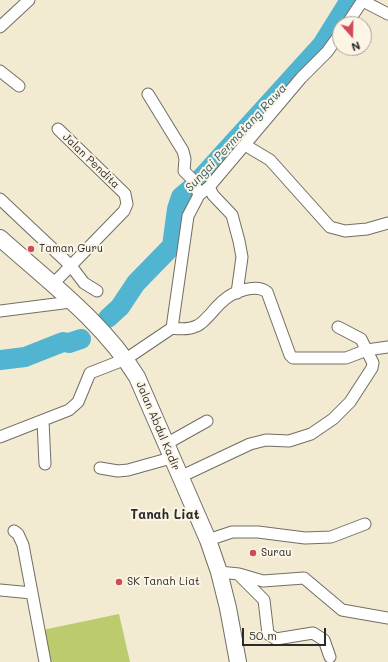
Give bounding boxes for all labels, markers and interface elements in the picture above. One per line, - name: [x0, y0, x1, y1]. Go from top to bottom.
- north arrow: [332, 16, 372, 56]
- text: N: [349, 38, 362, 55]
- water label: Sungai Permatang Rawa: [182, 81, 290, 195]
- street label: Jalan Pendita: [60, 131, 122, 191]
- place label: Taman Guru: [39, 242, 103, 256]
- marker: Taman Guru: [26, 244, 36, 254]
- street label: Jalan Abdul Kadir: [133, 380, 183, 472]
- district label: Tanah Liat: [130, 507, 200, 523]
- place label: Surau: [261, 546, 292, 560]
- marker: Surau: [248, 548, 258, 558]
- place label: SK Tanah Liat: [127, 575, 200, 589]
- marker: SK Tanah Liat: [114, 577, 124, 587]
- scale bar: [244, 620, 328, 646]
- text: 50 m: [249, 627, 277, 643]

